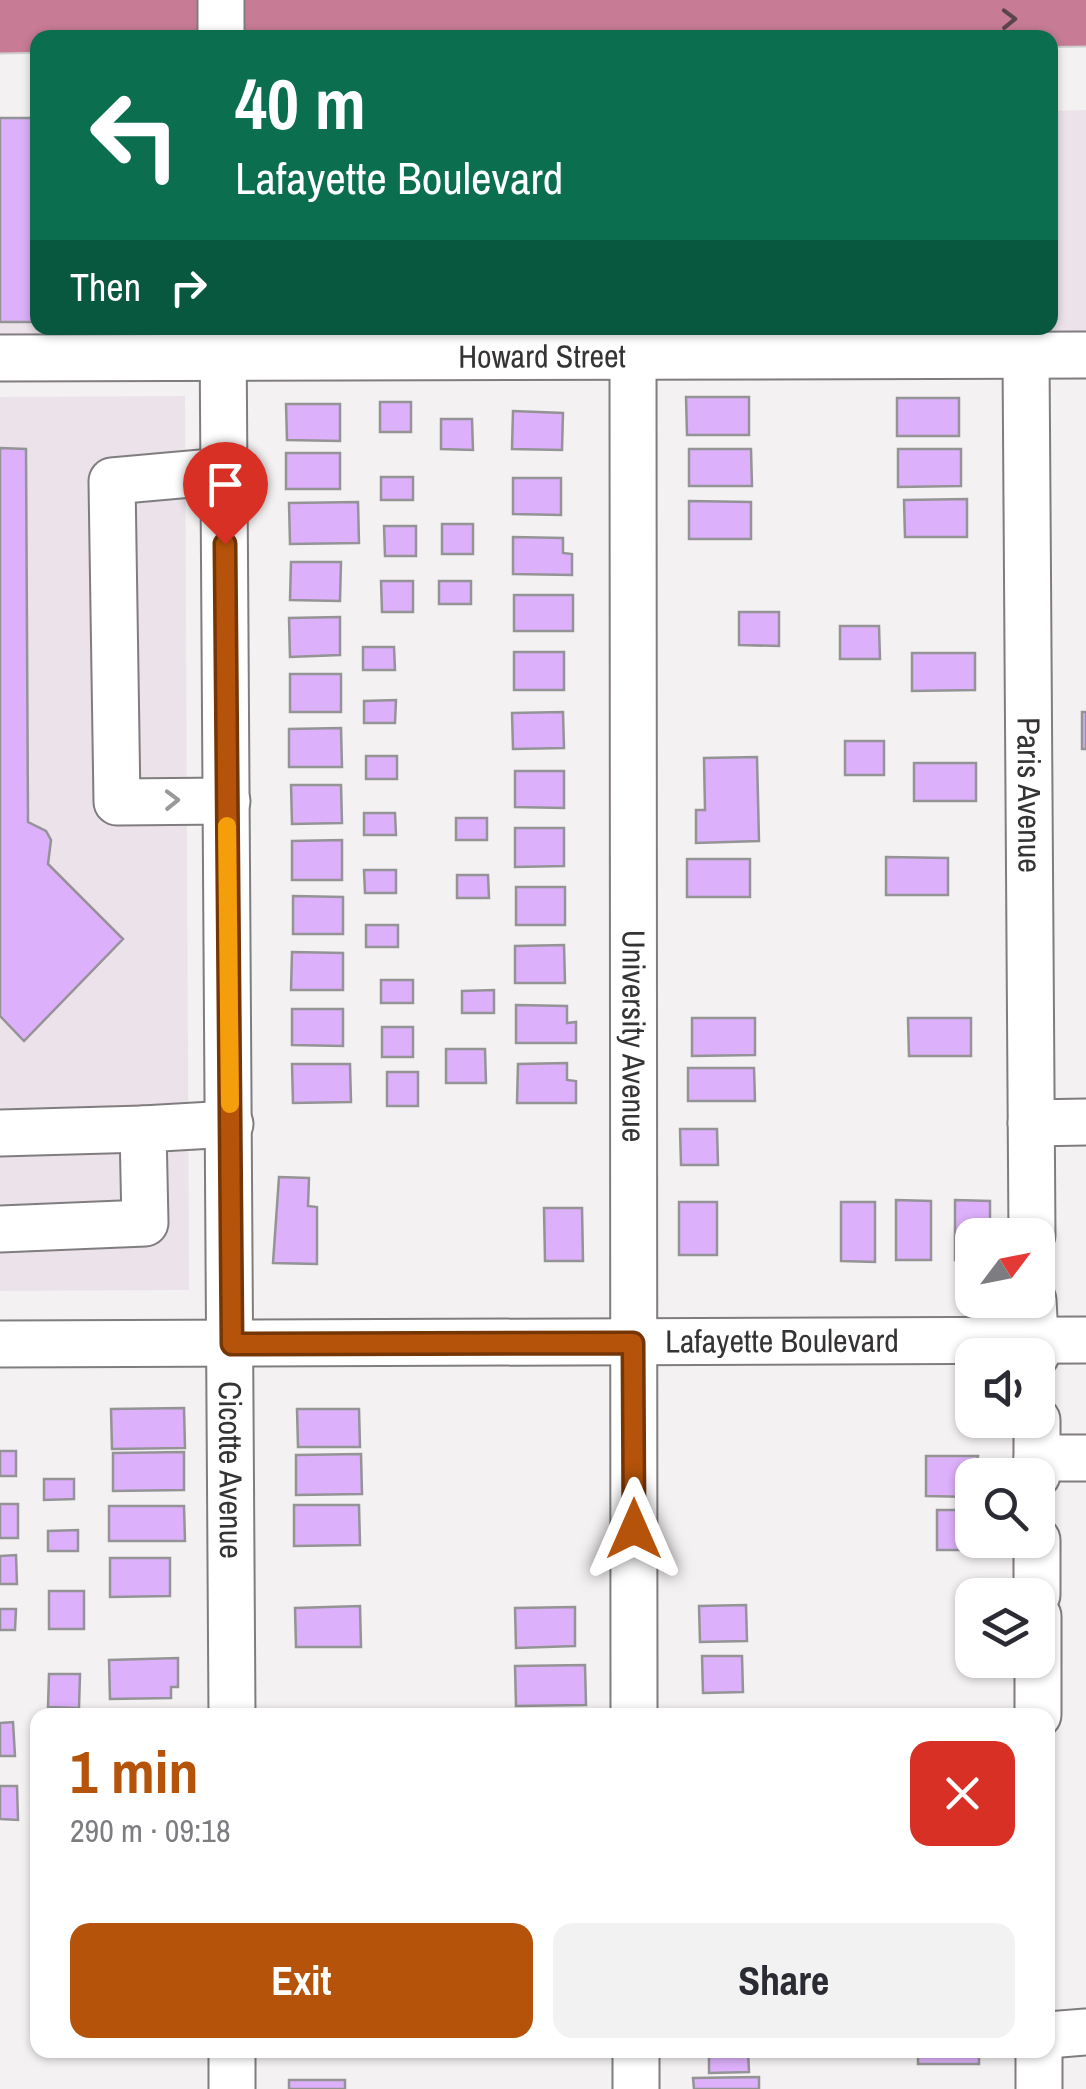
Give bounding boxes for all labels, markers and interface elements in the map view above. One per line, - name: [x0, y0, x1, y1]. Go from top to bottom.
- one-way arrow: [1002, 9, 1018, 30]
- text: 40 m: [235, 57, 366, 151]
- icon: left: [70, 70, 200, 200]
- text: Lafayette Boulevard: [235, 147, 563, 208]
- icon: right: [161, 260, 216, 315]
- text: Then: [70, 262, 141, 313]
- street label: Howard Street: [458, 334, 626, 378]
- pin: [183, 442, 268, 545]
- icon: arrive: [198, 457, 253, 512]
- street label: Paris Avenue: [1007, 717, 1052, 873]
- one-way arrow: [164, 790, 180, 811]
- street label: University Avenue: [612, 930, 656, 1142]
- north arrow: [955, 1218, 1055, 1318]
- map controls: [955, 1218, 1055, 1678]
- street label: Lafayette Boulevard: [665, 1319, 899, 1363]
- button: sound: [955, 1338, 1055, 1438]
- street label: Cicotte Avenue: [209, 1381, 253, 1559]
- button: search: [955, 1458, 1055, 1558]
- position arrow: [582, 1477, 686, 1581]
- button: layers: [955, 1578, 1055, 1678]
- text: 1 min: [70, 1731, 199, 1812]
- button: close: [910, 1741, 1015, 1846]
- text: 290 m · 09:18: [70, 1809, 230, 1852]
- button: Exit: [70, 1923, 533, 2038]
- button: Share: [553, 1923, 1015, 2038]

